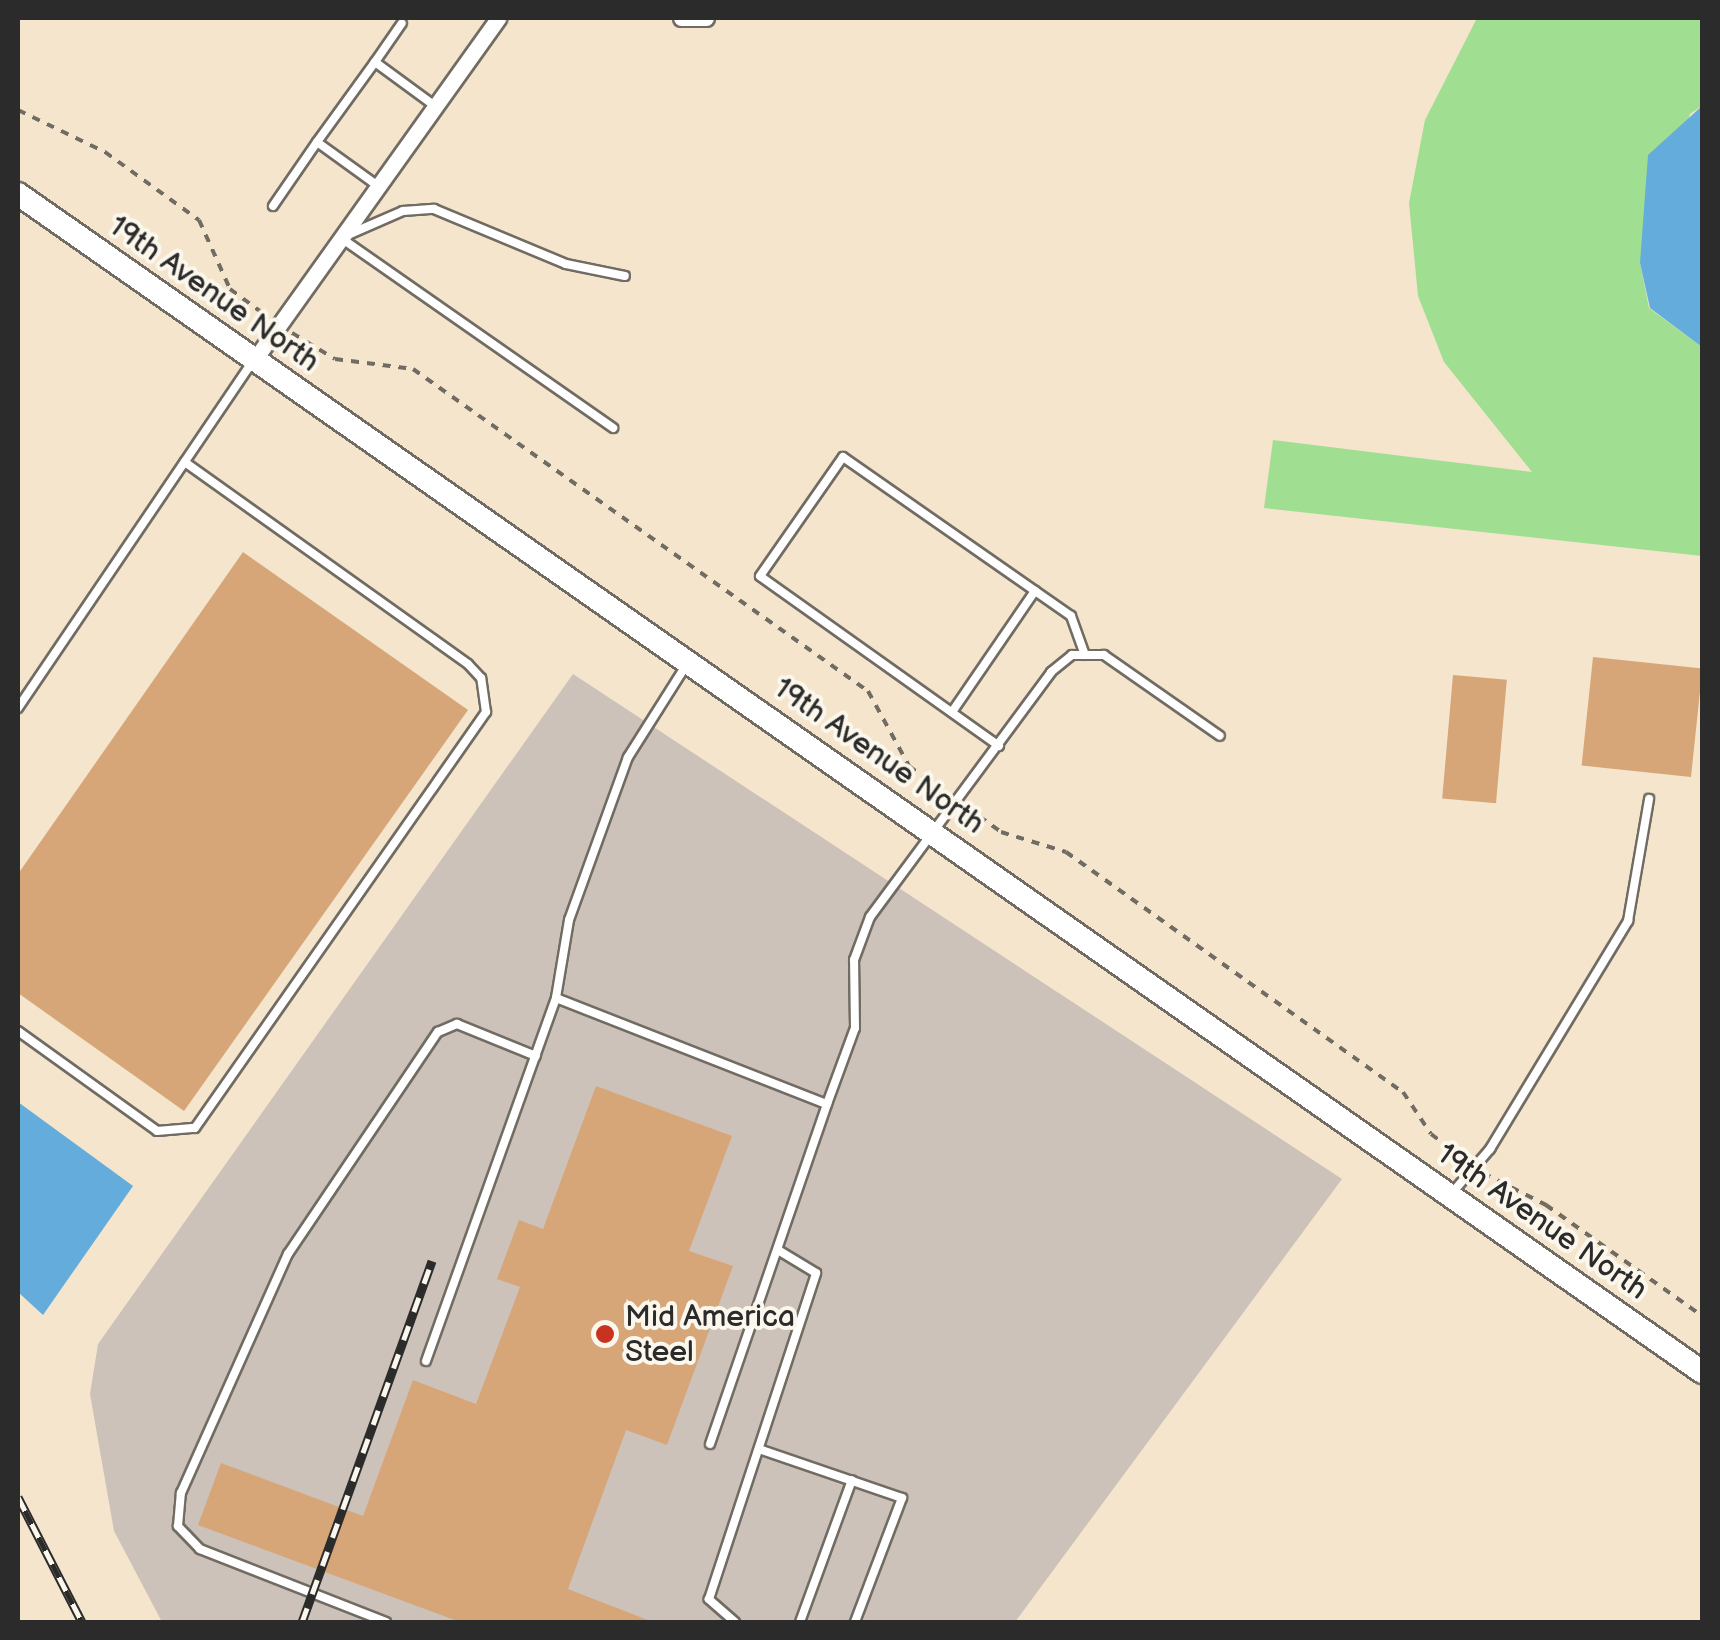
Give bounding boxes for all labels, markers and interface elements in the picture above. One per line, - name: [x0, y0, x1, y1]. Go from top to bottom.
- street label: 19th Avenue North: [102, 208, 326, 380]
- street label: 19th Avenue North: [767, 670, 991, 842]
- street label: 19th Avenue North: [1430, 1136, 1654, 1308]
- place label: Mid America Steel: [625, 1299, 795, 1370]
- marker: Mid America Steel: [594, 1323, 616, 1345]

